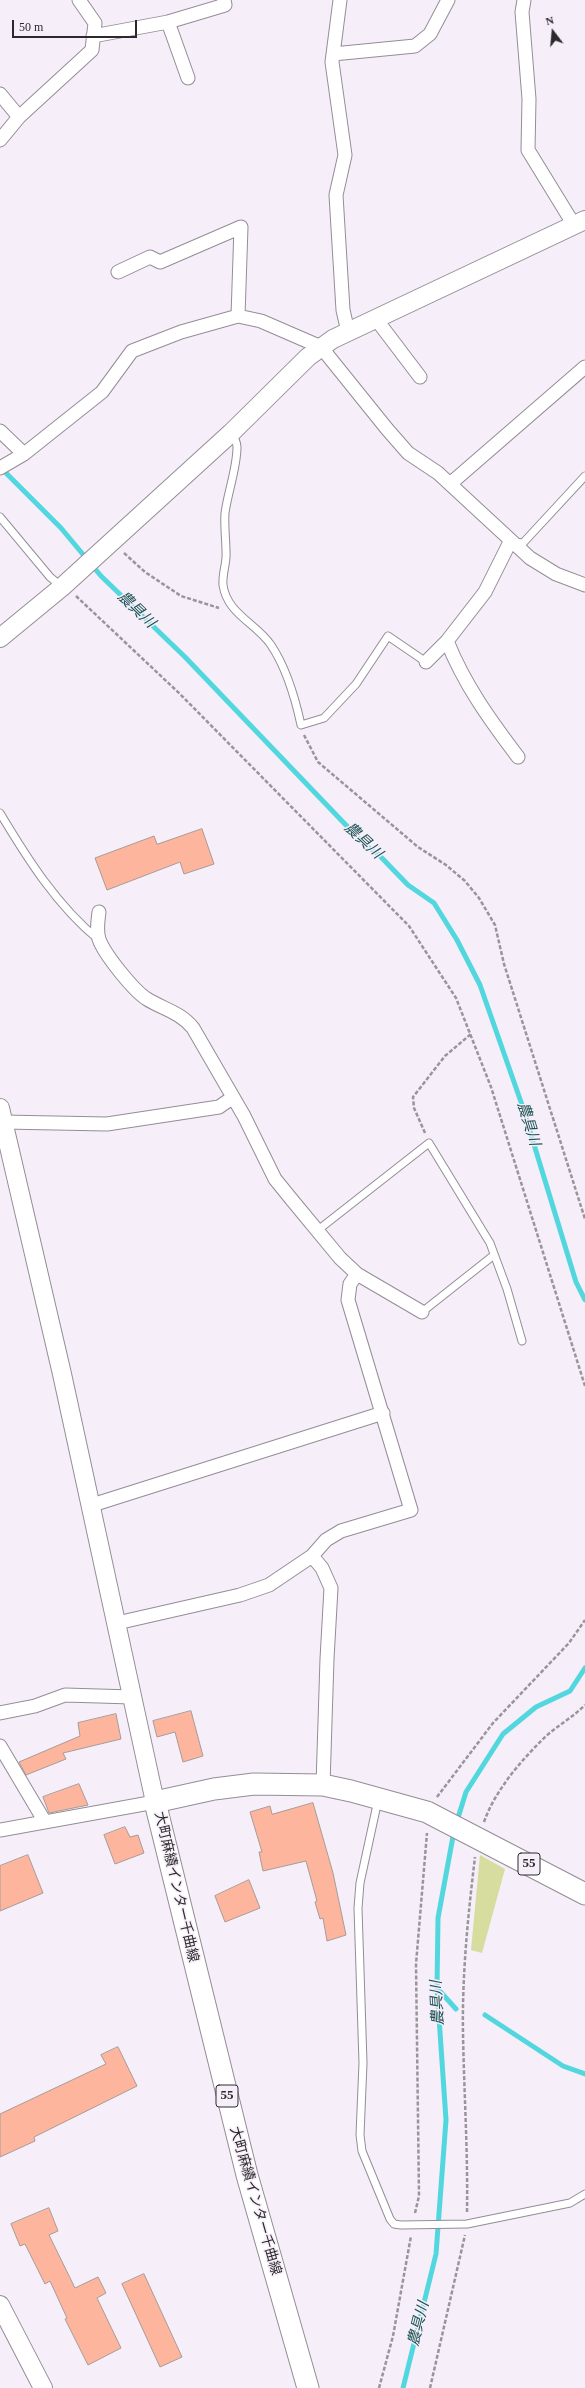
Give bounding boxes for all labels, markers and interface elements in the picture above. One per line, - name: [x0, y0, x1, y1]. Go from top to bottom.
- scale bar: [14, 12, 139, 38]
- north arrow: [533, 12, 573, 52]
- text: N: [544, 14, 555, 27]
- text: 50 m: [19, 20, 43, 34]
- water label: 農具川: [114, 588, 158, 632]
- water label: 農具川: [340, 819, 386, 863]
- water label: 農具川: [513, 1100, 543, 1148]
- street label: 大町麻績インター千曲線: [150, 1810, 202, 1964]
- road number: 55: [518, 1853, 540, 1875]
- water label: 農具川: [428, 1980, 448, 2026]
- road number: 55: [216, 2085, 238, 2107]
- street label: 大町麻績インター千曲線: [226, 2125, 284, 2277]
- water label: 農具川: [405, 2300, 433, 2348]

